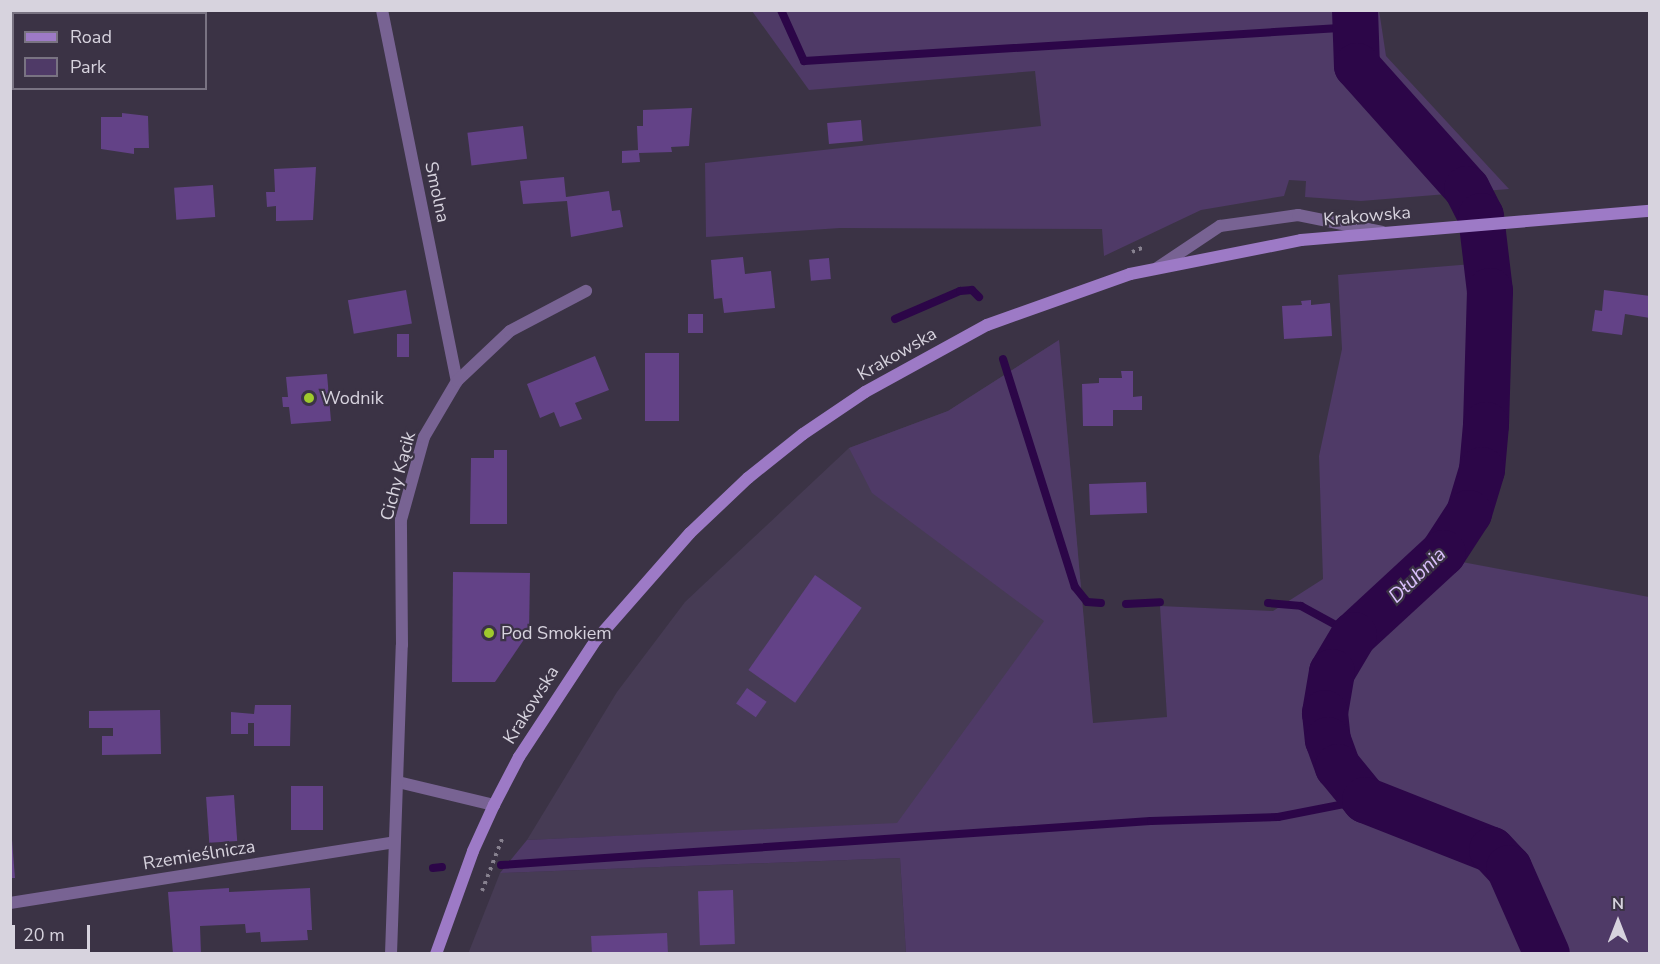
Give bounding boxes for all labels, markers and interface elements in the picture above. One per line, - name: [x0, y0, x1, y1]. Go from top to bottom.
- legend: [12, 12, 207, 90]
- text: Road: [70, 25, 112, 49]
- text: Park: [70, 55, 106, 79]
- street label: Smolna: [420, 160, 454, 224]
- street label: Krakowska: [1322, 201, 1412, 231]
- street label: Krakowska: [854, 323, 940, 385]
- place label: Wodnik: [321, 387, 384, 409]
- marker: Wodnik: [302, 391, 316, 405]
- street label: Cichy Kącik: [376, 429, 420, 523]
- water label: Dłubnia: [1383, 542, 1451, 608]
- place label: Pod Smokiem: [501, 622, 612, 644]
- marker: Pod Smokiem: [482, 626, 496, 640]
- street label: Krakowska: [499, 662, 563, 748]
- street label: Rzemieślnicza: [141, 835, 257, 875]
- north arrow: [1588, 892, 1648, 952]
- text: N: [1612, 893, 1624, 915]
- scale bar: [15, 913, 93, 951]
- text: 20 m: [23, 923, 65, 947]

